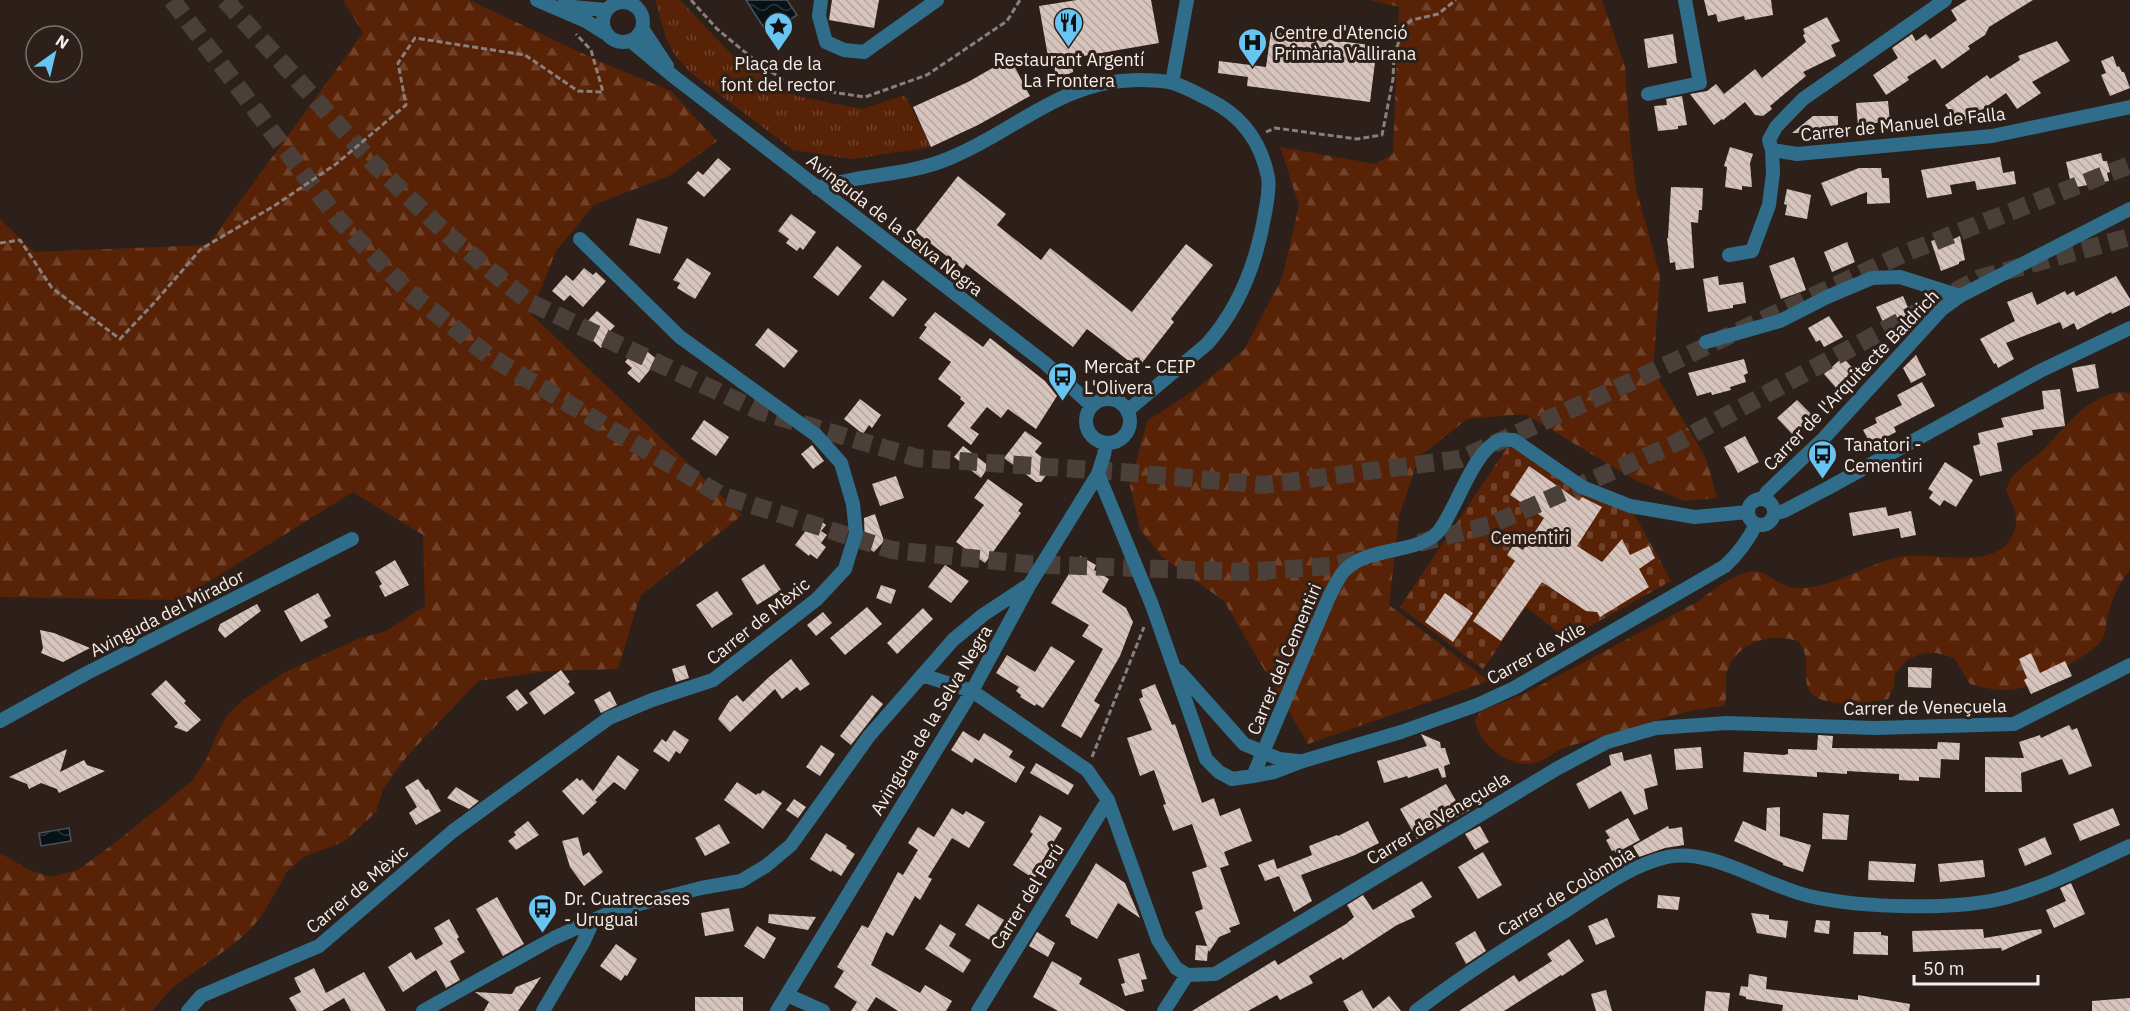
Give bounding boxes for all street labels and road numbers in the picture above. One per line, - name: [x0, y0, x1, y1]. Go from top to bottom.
- street label: Carrer de Manuel de Falla: [1799, 102, 2007, 146]
- street label: Avinguda de la Selva Negra: [802, 149, 988, 301]
- street label: Carrer de l'Arquitecte Baldrich: [1758, 284, 1944, 476]
- street label: Avinguda del Mirador: [86, 564, 249, 662]
- street label: Carrer de Mèxic: [702, 572, 814, 670]
- street label: Carrer del Cementiri: [1242, 580, 1326, 738]
- street label: Carrer de Xile: [1483, 616, 1590, 690]
- street label: Avinguda de la Selva Negra: [865, 620, 997, 819]
- street label: Carrer de Veneçuela: [1843, 694, 2007, 720]
- street label: Carrer de Veneçuela: [1362, 766, 1514, 870]
- street label: Carrer del Perú: [985, 838, 1069, 954]
- street label: Carrer de Mèxic: [301, 840, 413, 938]
- street label: Carrer de Colòmbia: [1493, 841, 1639, 941]

